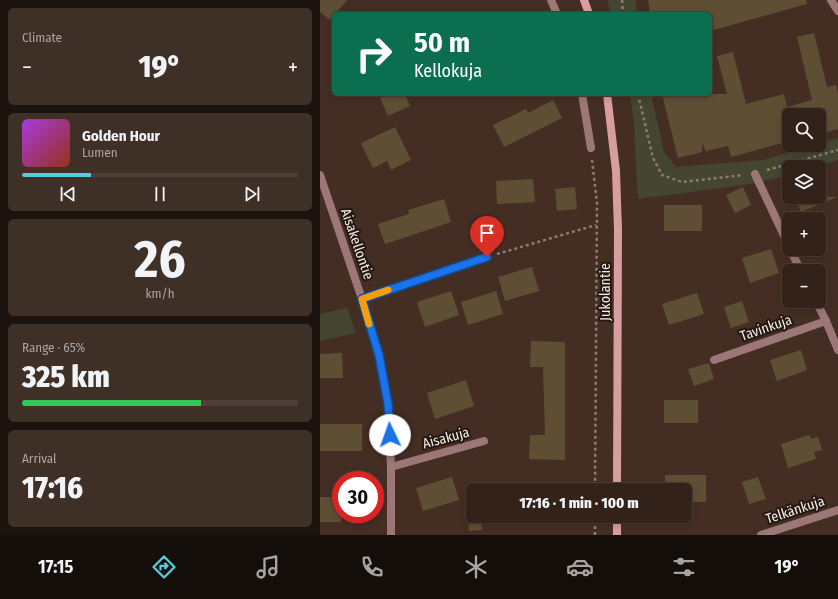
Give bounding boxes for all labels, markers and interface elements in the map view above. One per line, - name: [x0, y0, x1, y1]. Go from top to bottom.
- text: 50 m: [414, 26, 470, 59]
- icon: right: [348, 28, 400, 80]
- text: Climate: [22, 30, 62, 45]
- text: 19°: [139, 49, 181, 85]
- text: −: [22, 54, 32, 81]
- text: +: [288, 54, 298, 81]
- text: Kellokuja: [414, 60, 482, 82]
- map controls: [782, 108, 826, 308]
- button: search: [782, 108, 826, 152]
- text: Golden Hour: [82, 127, 160, 145]
- text: Lumen: [82, 145, 118, 160]
- button: layers: [782, 160, 826, 204]
- icon: previous: [57, 183, 79, 205]
- icon: pause: [149, 183, 171, 205]
- icon: next: [241, 183, 263, 205]
- street label: Aisakellontie: [337, 206, 377, 282]
- button: +: [782, 212, 826, 256]
- pin: [470, 216, 504, 257]
- icon: arrive: [476, 222, 498, 244]
- text: 26: [134, 228, 186, 291]
- street label: Jukolantie: [597, 263, 614, 321]
- button: −: [782, 264, 826, 308]
- text: km/h: [146, 286, 175, 301]
- street label: Tavinkuja: [738, 311, 794, 345]
- text: Range · 65%: [22, 340, 85, 355]
- text: 325 km: [22, 359, 110, 395]
- position arrow: [369, 414, 411, 456]
- street label: Aisakuja: [421, 424, 471, 452]
- text: Arrival: [22, 451, 56, 466]
- text: 17:16: [22, 470, 83, 506]
- speed limit sign: 30: [332, 471, 384, 523]
- street label: Telkänkuja: [763, 492, 827, 528]
- text: 17:16 · 1 min · 100 m: [519, 494, 639, 512]
- icon: directions: [150, 553, 178, 581]
- icon: music: [254, 553, 282, 581]
- icon: phone: [358, 553, 386, 581]
- icon: climate: [462, 553, 490, 581]
- icon: car: [566, 553, 594, 581]
- icon: filters: [670, 553, 698, 581]
- text: 17:15: [38, 556, 73, 578]
- text: 19°: [775, 556, 800, 578]

